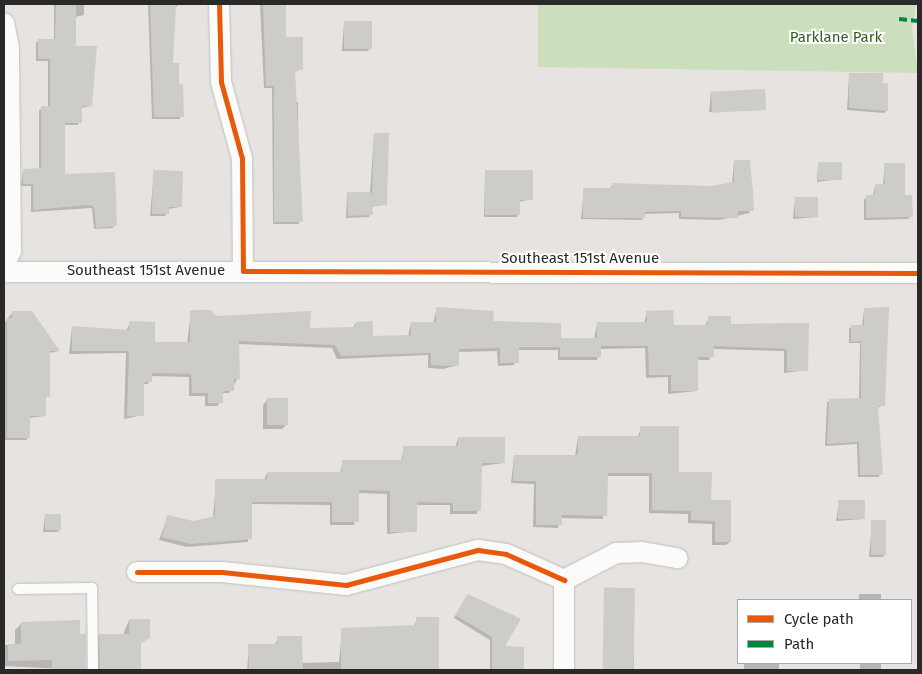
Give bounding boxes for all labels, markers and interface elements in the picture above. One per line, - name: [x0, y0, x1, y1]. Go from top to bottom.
- park label: Parklane Park: [790, 29, 882, 47]
- street label: Southeast 151st Avenue: [501, 250, 659, 268]
- street label: Southeast 151st Avenue: [67, 262, 225, 280]
- legend: [737, 599, 912, 664]
- text: Cycle path: [784, 610, 854, 628]
- text: Path: [784, 635, 814, 653]

